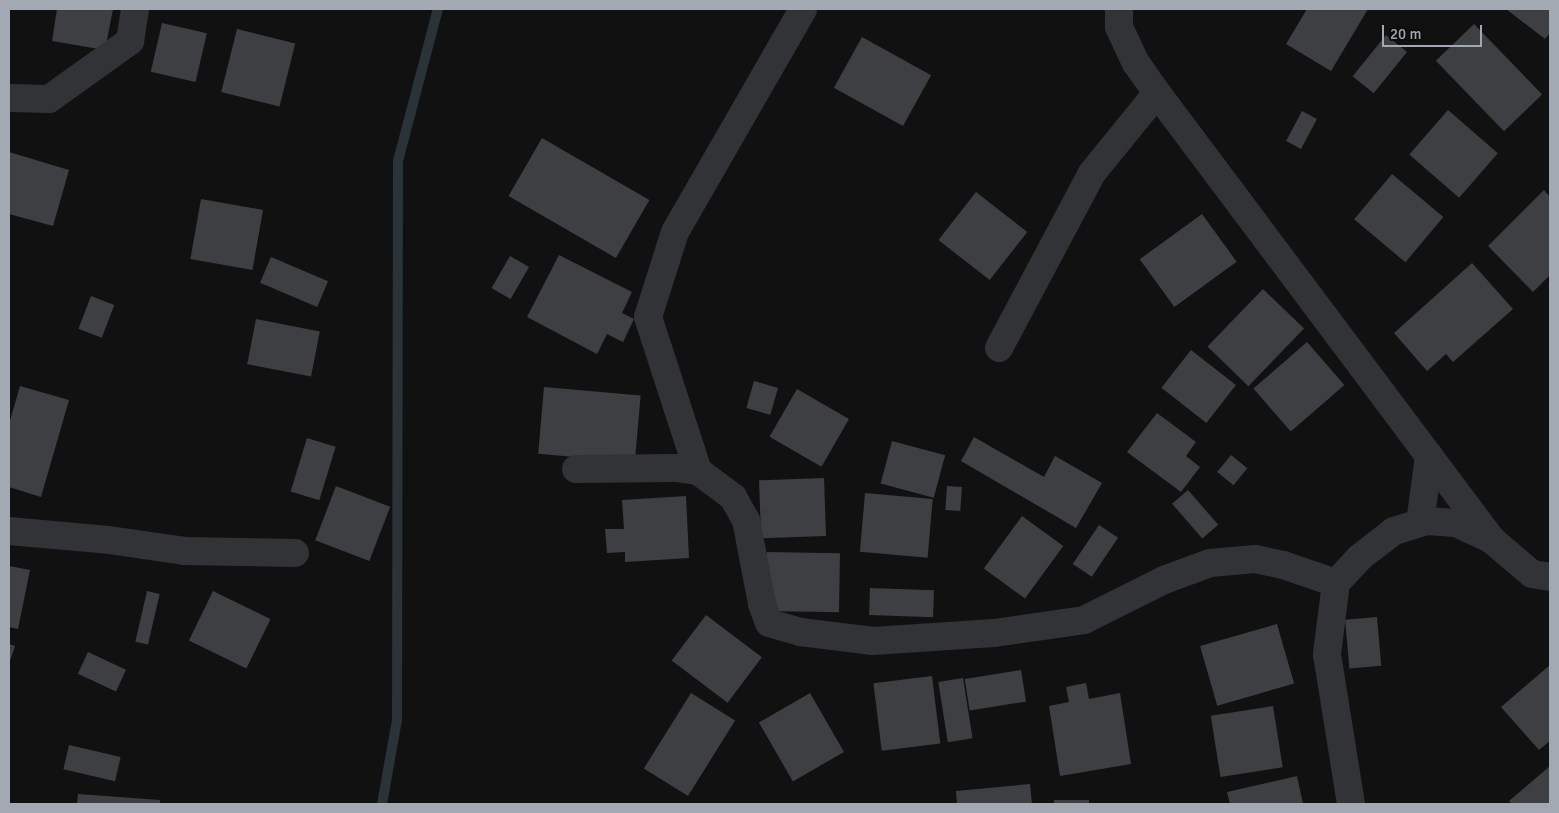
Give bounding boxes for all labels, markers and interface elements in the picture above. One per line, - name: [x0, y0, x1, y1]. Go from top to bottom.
- scale bar: [1384, 15, 1484, 47]
- text: 20 m: [1390, 25, 1421, 43]

